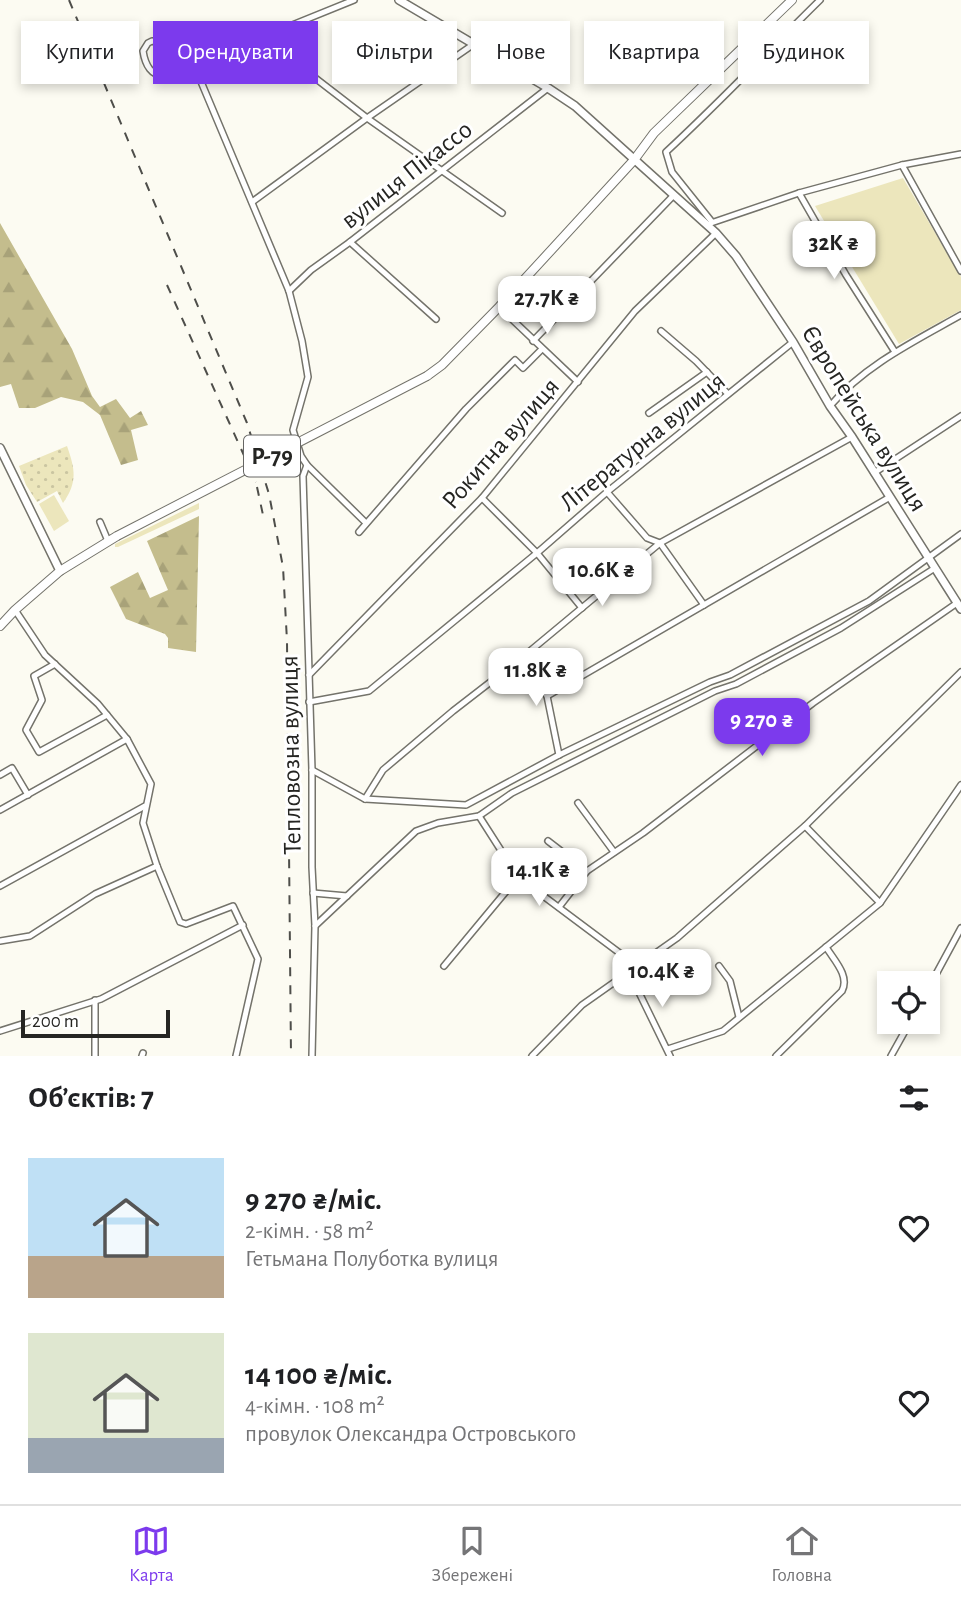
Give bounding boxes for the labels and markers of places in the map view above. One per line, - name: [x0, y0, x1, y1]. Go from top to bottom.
- pin: 32K ₴: [785, 222, 883, 281]
- pin: 27.7K ₴: [482, 276, 612, 336]
- pin: 10.6K ₴: [537, 548, 667, 608]
- pin: 11.8K ₴: [471, 648, 601, 708]
- pin: 9 270 ₴: [697, 698, 827, 758]
- pin: 14.1K ₴: [474, 848, 604, 908]
- pin: 10.4K ₴: [597, 950, 727, 1009]

